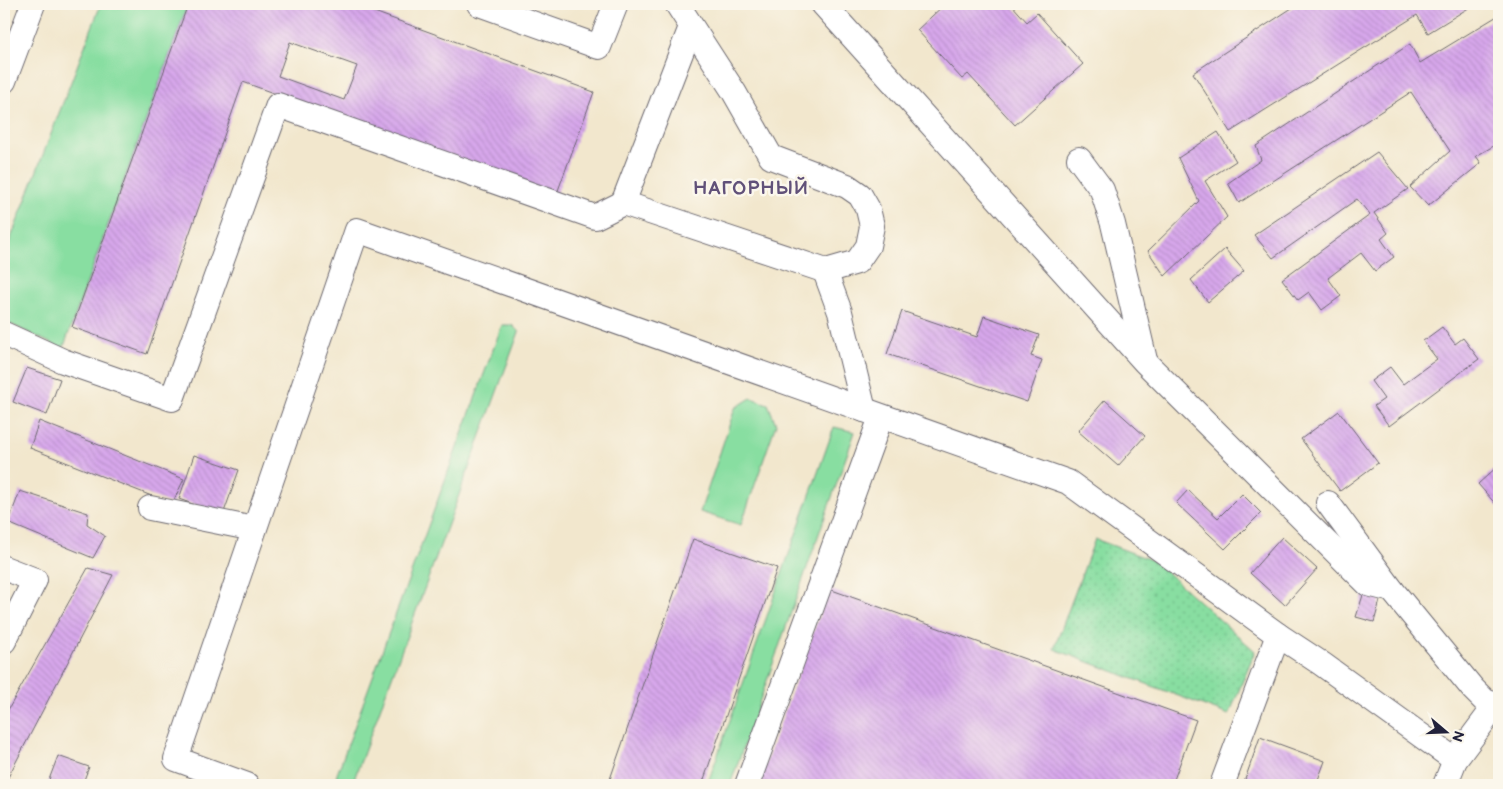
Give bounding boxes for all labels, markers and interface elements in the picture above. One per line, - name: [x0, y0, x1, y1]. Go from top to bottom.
- district label: НАГОРНЫЙ: [693, 176, 809, 200]
- north arrow: [1420, 706, 1470, 756]
- text: N: [1448, 728, 1468, 744]

